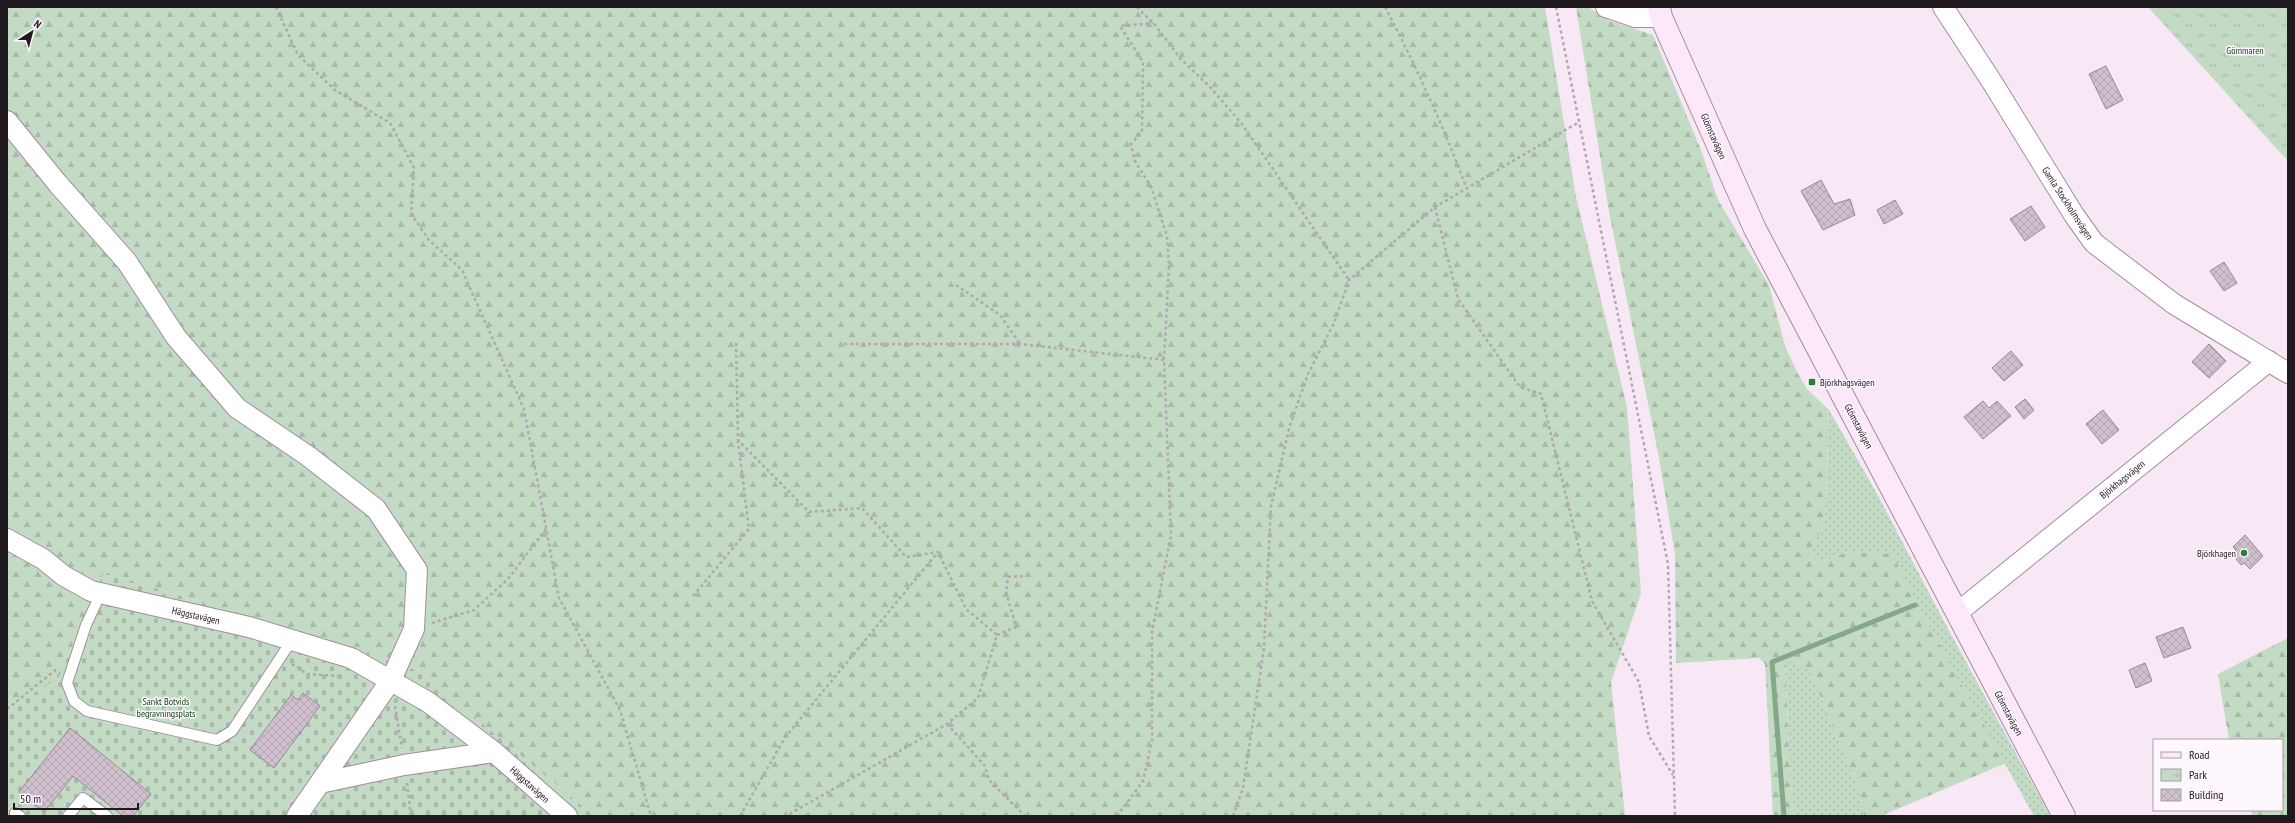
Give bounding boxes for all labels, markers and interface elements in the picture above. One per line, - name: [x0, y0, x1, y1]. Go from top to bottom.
- north arrow: [12, 12, 52, 52]
- text: N: [31, 16, 44, 31]
- park label: Gömmaren: [2226, 44, 2264, 57]
- street label: Glömstavägen: [1698, 111, 1729, 161]
- street label: Gamla Stockholmsvägen: [2039, 164, 2096, 242]
- place label: Björkhagsvägen: [1820, 376, 1875, 389]
- marker: Björkhagsvägen: [1807, 377, 1817, 387]
- street label: Glömstavägen: [1841, 402, 1876, 451]
- street label: Björkhagsvägen: [2097, 457, 2148, 502]
- place label: Björkhagen: [2197, 547, 2236, 560]
- marker: Björkhagen: [2239, 548, 2249, 558]
- street label: Häggstavägen: [171, 604, 221, 627]
- street label: Glömstavägen: [1991, 689, 2026, 738]
- park label: Sankt Botvids begravningsplats: [137, 695, 196, 720]
- legend: [2153, 739, 2283, 811]
- text: Road: [2189, 747, 2209, 762]
- street label: Häggstavägen: [507, 763, 552, 806]
- text: Park: [2189, 767, 2207, 782]
- scale bar: [14, 785, 138, 811]
- text: Building: [2189, 787, 2224, 802]
- text: 50 m: [20, 791, 41, 806]

